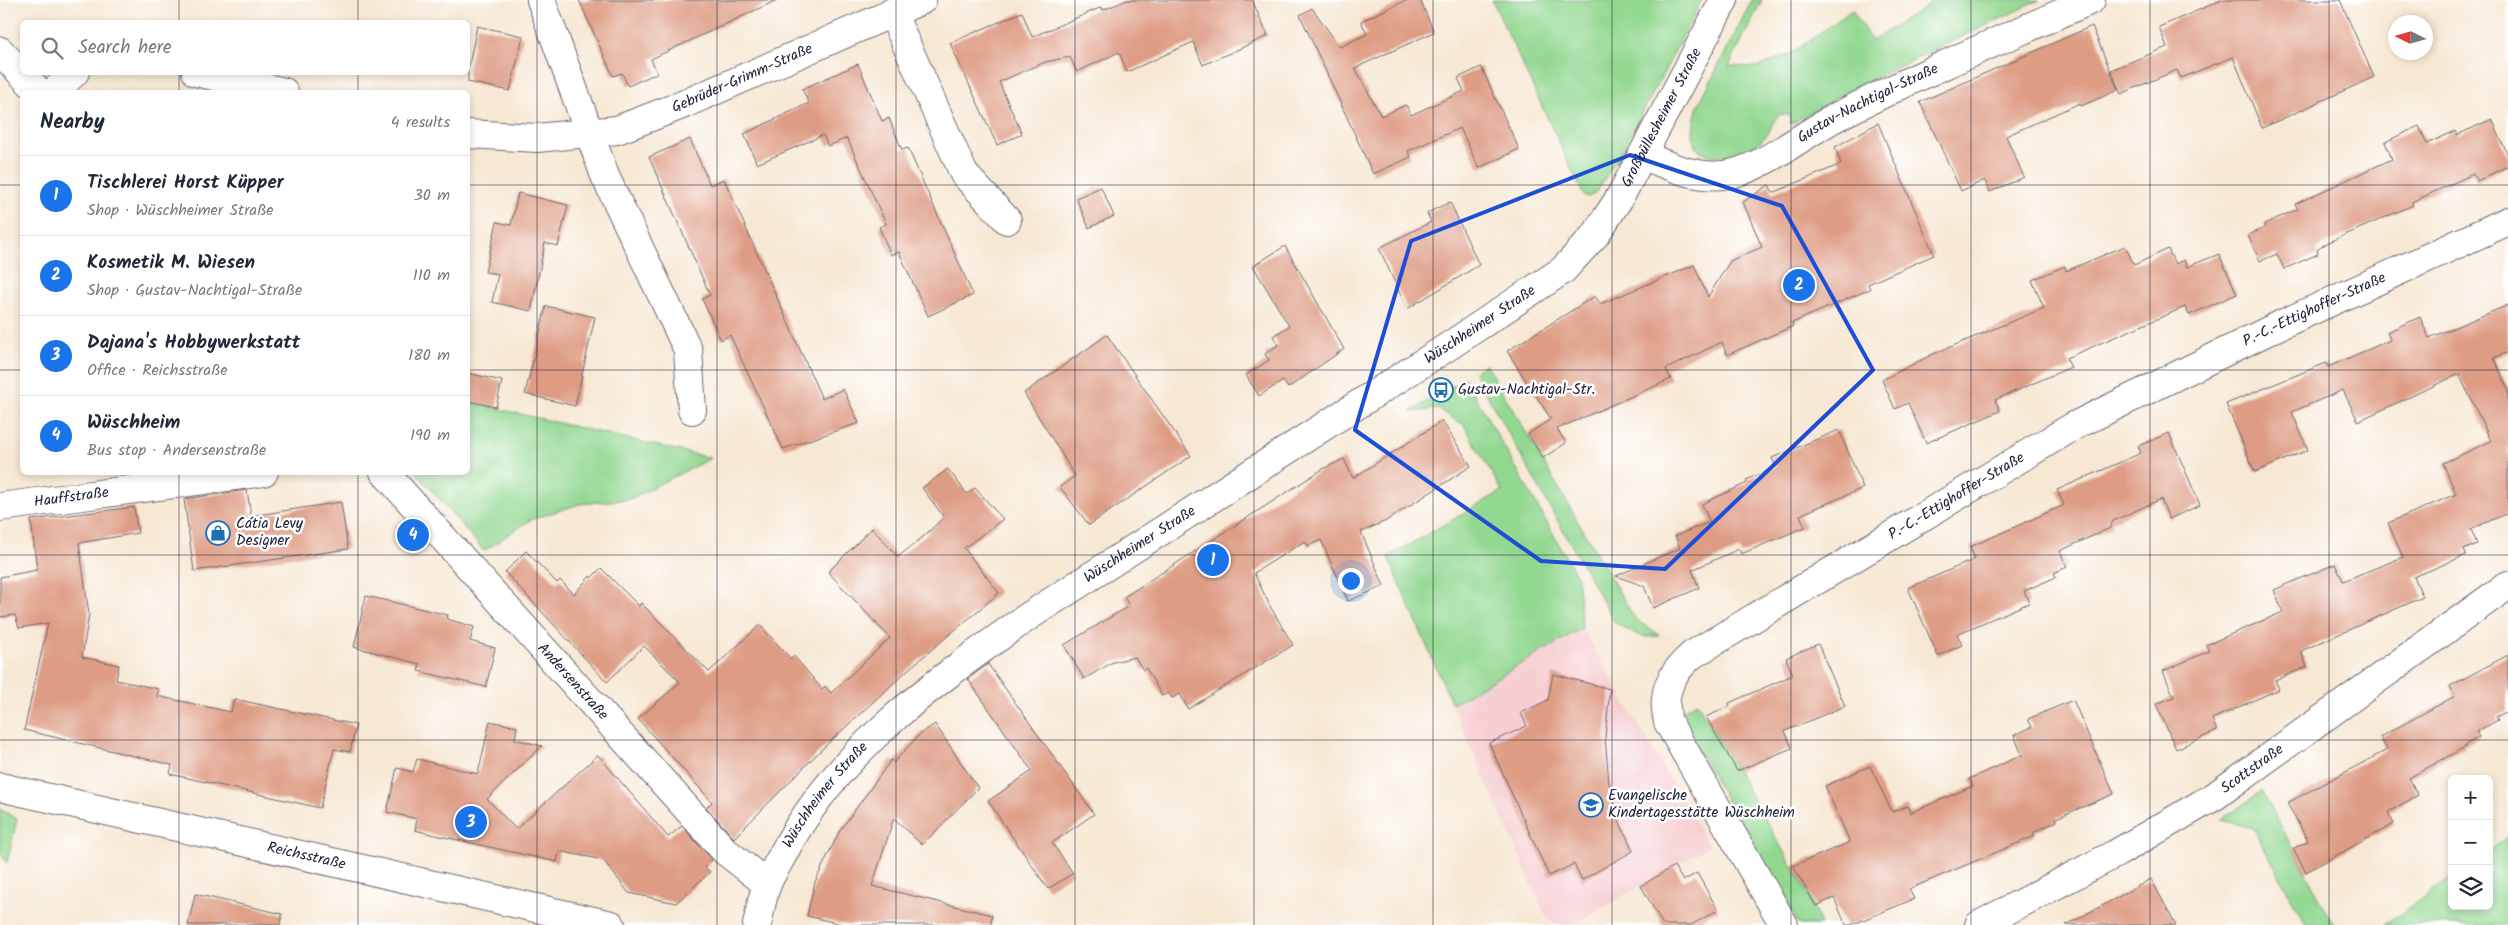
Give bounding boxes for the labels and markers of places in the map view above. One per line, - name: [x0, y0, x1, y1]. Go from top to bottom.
- pin: 2: [1783, 266, 1815, 304]
- bus stop icon: Gustav-Nachtigal-Str.: [1428, 377, 1454, 403]
- place label: Gustav-Nachtigal-Str.: [1458, 378, 1595, 402]
- place label: Cátia Levy Designer: [236, 512, 304, 553]
- pin: 4: [397, 516, 429, 554]
- shop icon: Cátia Levy Designer: [205, 520, 231, 546]
- pin: 1: [1197, 541, 1229, 579]
- place label: Evangelische Kindertagesstätte Wüschheim: [1608, 784, 1795, 825]
- school or university icon: Evangelische Kindertagesstätte Wüschheim: [1578, 792, 1604, 818]
- pin: 3: [455, 803, 487, 841]

